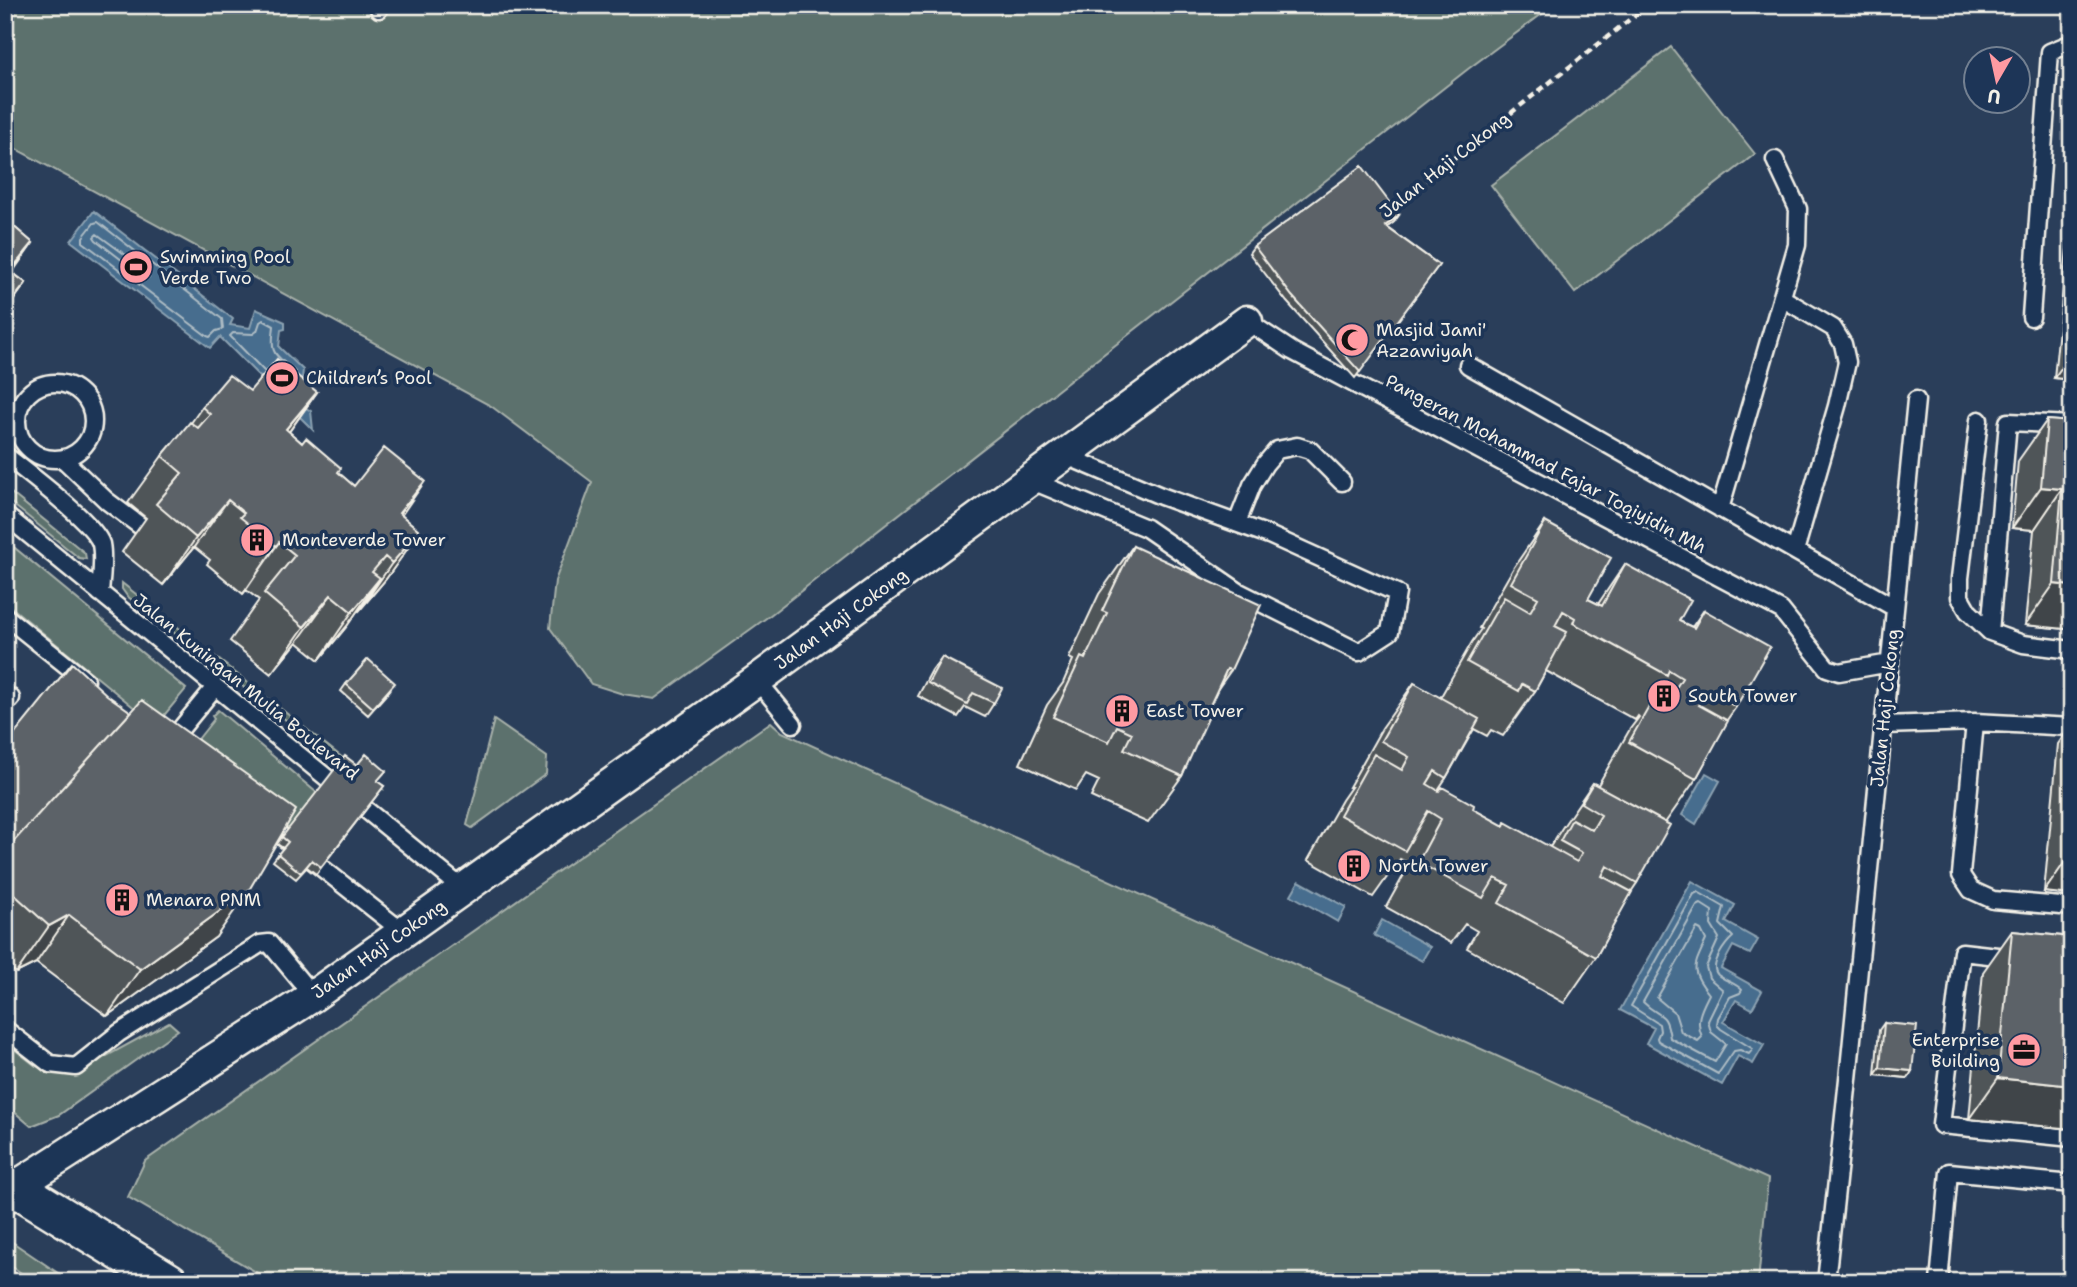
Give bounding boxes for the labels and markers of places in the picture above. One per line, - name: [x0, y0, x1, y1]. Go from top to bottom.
- place label: Swimming Pool Verde Two: [160, 245, 291, 290]
- sports icon: Swimming Pool Verde Two: [117, 248, 155, 286]
- place label: Masjid Jami' Azzawiyah: [1376, 318, 1486, 363]
- mosque icon: Masjid Jami' Azzawiyah: [1333, 321, 1371, 359]
- sports icon: Children’s Pool: [263, 359, 301, 397]
- place label: Children’s Pool: [306, 366, 432, 390]
- building icon: Monteverde Tower: [238, 521, 276, 559]
- place label: Monteverde Tower: [282, 528, 446, 552]
- building icon: South Tower: [1645, 677, 1683, 715]
- place label: South Tower: [1688, 684, 1797, 708]
- building icon: East Tower: [1103, 692, 1141, 730]
- place label: East Tower: [1146, 699, 1244, 723]
- building icon: North Tower: [1335, 847, 1373, 885]
- place label: North Tower: [1378, 854, 1489, 878]
- building icon: Menara PNM: [103, 881, 141, 919]
- place label: Menara PNM: [146, 888, 261, 912]
- place label: Enterprise Building: [1912, 1028, 2000, 1073]
- office icon: Enterprise Building: [2005, 1031, 2043, 1069]

